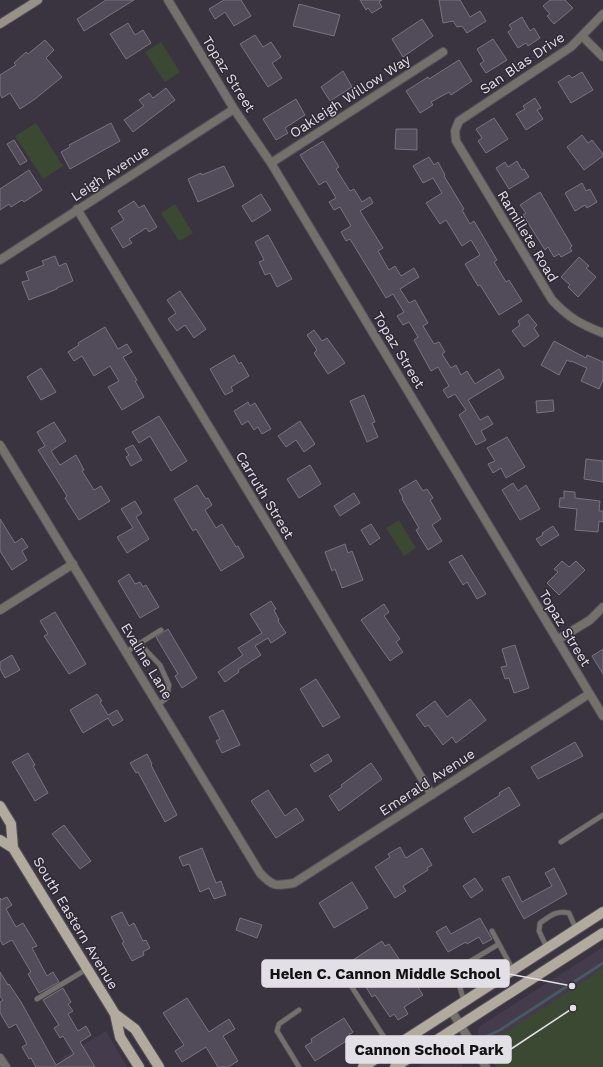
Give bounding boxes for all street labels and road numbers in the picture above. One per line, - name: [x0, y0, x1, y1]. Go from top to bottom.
- street label: San Blas Drive: [477, 29, 567, 97]
- street label: Topaz Street: [199, 33, 259, 115]
- street label: Oakleigh Willow Way: [287, 51, 414, 141]
- street label: Leigh Avenue: [68, 142, 152, 204]
- street label: Ramillete Road: [494, 187, 562, 285]
- street label: Topaz Street: [370, 309, 428, 391]
- street label: Carruth Street: [233, 448, 297, 542]
- street label: Topaz Street: [536, 587, 594, 669]
- street label: Evaline Lane: [118, 620, 176, 702]
- street label: Emerald Avenue: [376, 745, 478, 819]
- street label: South Eastern Avenue: [30, 854, 122, 992]

